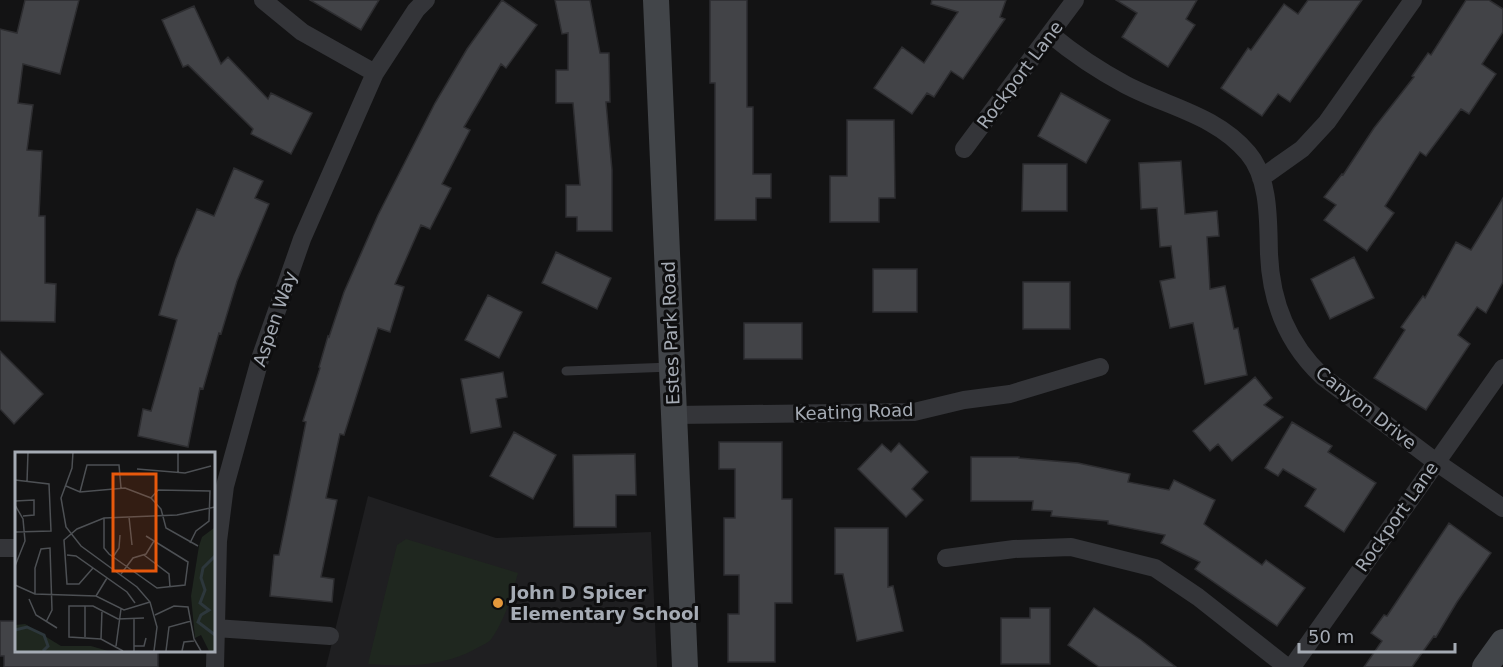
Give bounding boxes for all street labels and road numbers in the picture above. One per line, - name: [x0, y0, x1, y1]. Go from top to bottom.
- street label: Rockport Lane: [972, 17, 1067, 133]
- street label: Estes Park Road: [657, 261, 684, 405]
- street label: Aspen Way: [248, 268, 301, 369]
- street label: Canyon Drive: [1312, 362, 1421, 453]
- street label: Keating Road: [794, 399, 914, 424]
- street label: Rockport Lane: [1351, 458, 1442, 576]

